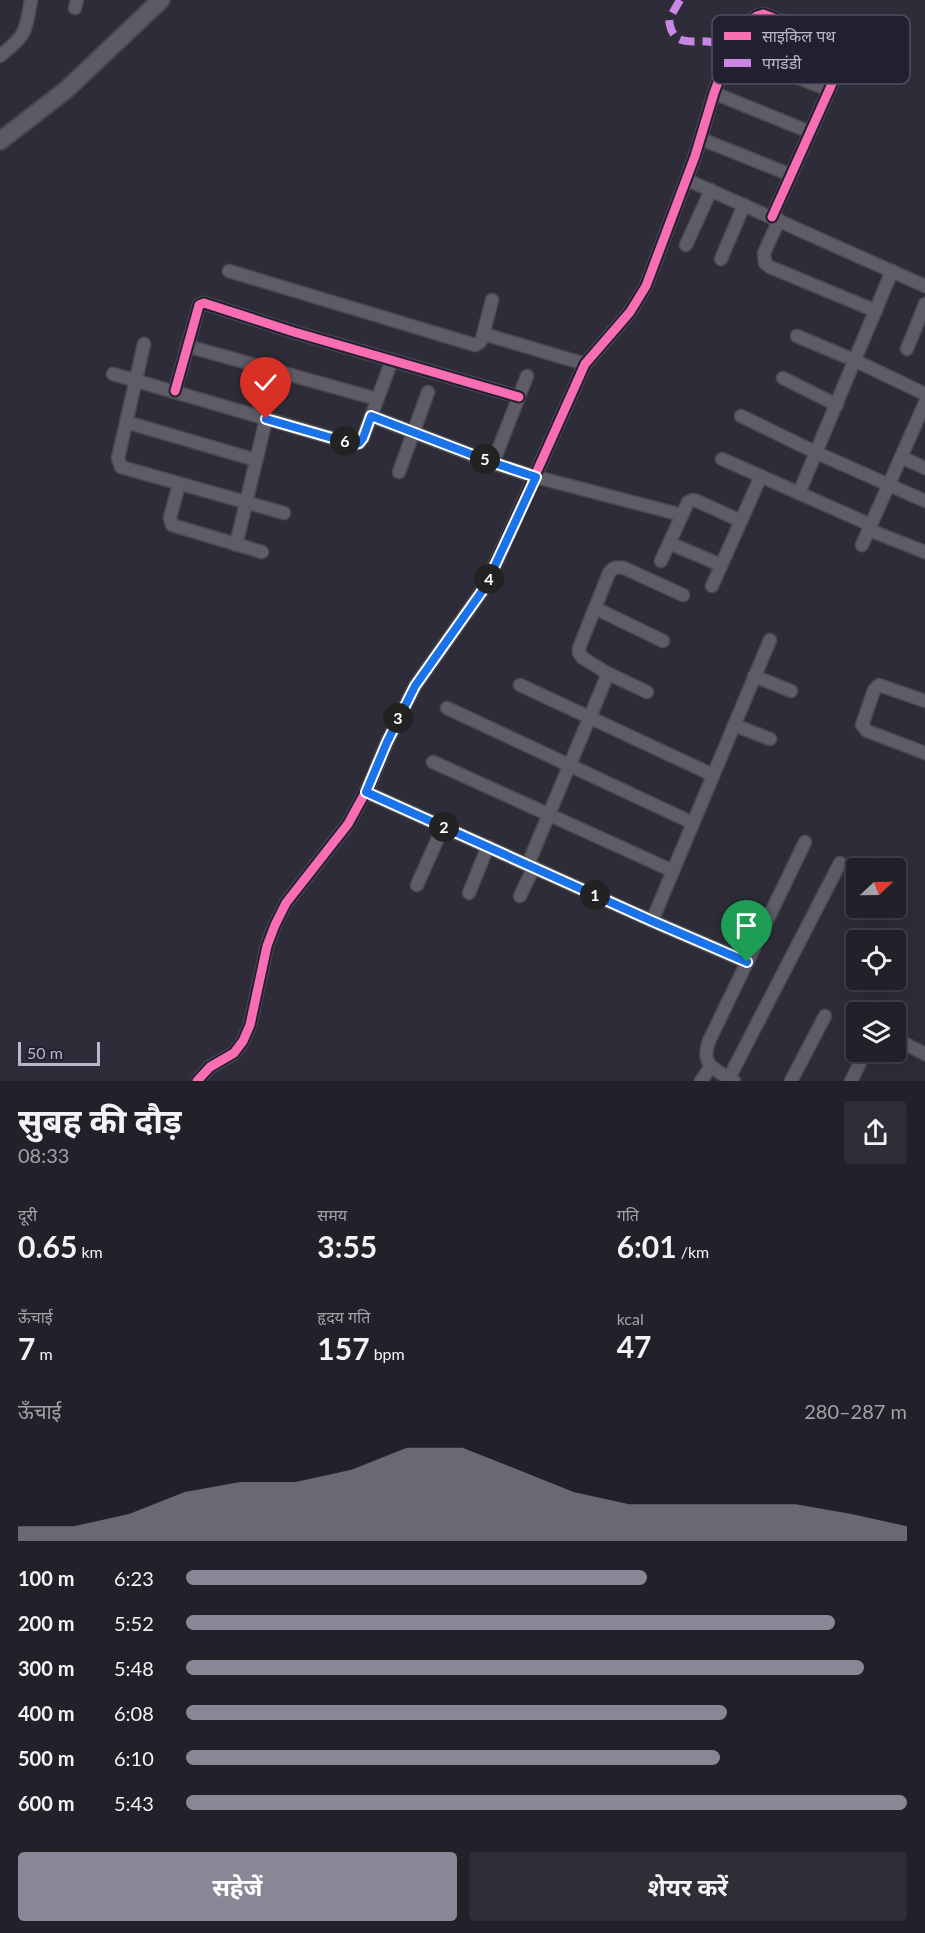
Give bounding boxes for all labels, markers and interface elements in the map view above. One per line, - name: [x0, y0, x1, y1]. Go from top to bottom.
- legend: [712, 15, 910, 84]
- text: साइकिल पथ: [762, 26, 836, 45]
- text: पगडंडी: [762, 53, 802, 72]
- pin: [240, 357, 291, 419]
- icon: check: [249, 366, 282, 399]
- pin: 6: [330, 426, 360, 456]
- text: 6: [340, 431, 350, 450]
- pin: 5: [470, 444, 500, 474]
- text: 5: [480, 449, 490, 468]
- pin: 4: [474, 564, 504, 594]
- text: 4: [484, 569, 494, 588]
- pin: 3: [383, 703, 413, 733]
- text: 3: [393, 708, 403, 727]
- pin: 2: [429, 812, 459, 842]
- text: 2: [439, 817, 449, 836]
- north arrow: [846, 858, 906, 918]
- map controls: [846, 858, 906, 1062]
- pin: 1: [580, 880, 610, 910]
- text: 1: [590, 885, 600, 904]
- pin: [721, 900, 772, 962]
- icon: arrive: [730, 909, 763, 942]
- button: locate: [846, 930, 906, 990]
- button: layers: [846, 1002, 906, 1062]
- scale bar: [18, 1039, 100, 1066]
- text: 50 m: [27, 1043, 63, 1062]
- text: सुबह की दौड़: [18, 1100, 182, 1140]
- button: share: [844, 1101, 907, 1164]
- text: 08:33: [18, 1143, 69, 1167]
- text: दूरी: [18, 1205, 37, 1224]
- text: समय: [317, 1205, 347, 1224]
- text: गति: [617, 1205, 639, 1224]
- text: 0.65: [18, 1228, 77, 1264]
- text: 3:55: [317, 1228, 377, 1264]
- text: 6:01: [617, 1228, 677, 1264]
- text: km: [77, 1242, 103, 1261]
- text: /km: [677, 1242, 709, 1261]
- text: ऊँचाई: [18, 1307, 53, 1326]
- text: हृदय गति: [317, 1307, 370, 1326]
- text: kcal: [617, 1309, 644, 1328]
- text: 47: [617, 1328, 651, 1364]
- text: 7: [18, 1330, 35, 1366]
- text: 157: [317, 1330, 370, 1366]
- text: m: [35, 1344, 53, 1363]
- text: bpm: [370, 1344, 405, 1363]
- text: ऊँचाई: [18, 1399, 61, 1423]
- text: 280–287 m: [804, 1399, 907, 1423]
- text: 100 m: [18, 1566, 74, 1590]
- text: 6:23: [114, 1566, 154, 1590]
- text: 200 m: [18, 1611, 74, 1635]
- text: 5:52: [114, 1611, 154, 1635]
- text: 300 m: [18, 1656, 74, 1680]
- text: 5:48: [114, 1656, 154, 1680]
- text: 400 m: [18, 1701, 74, 1725]
- text: 6:08: [114, 1701, 154, 1725]
- text: 500 m: [18, 1746, 74, 1770]
- text: 6:10: [114, 1746, 154, 1770]
- text: 600 m: [18, 1791, 74, 1815]
- text: 5:43: [114, 1791, 154, 1815]
- button: सहेजें: [18, 1852, 457, 1921]
- button: शेयर करें: [469, 1852, 907, 1921]

